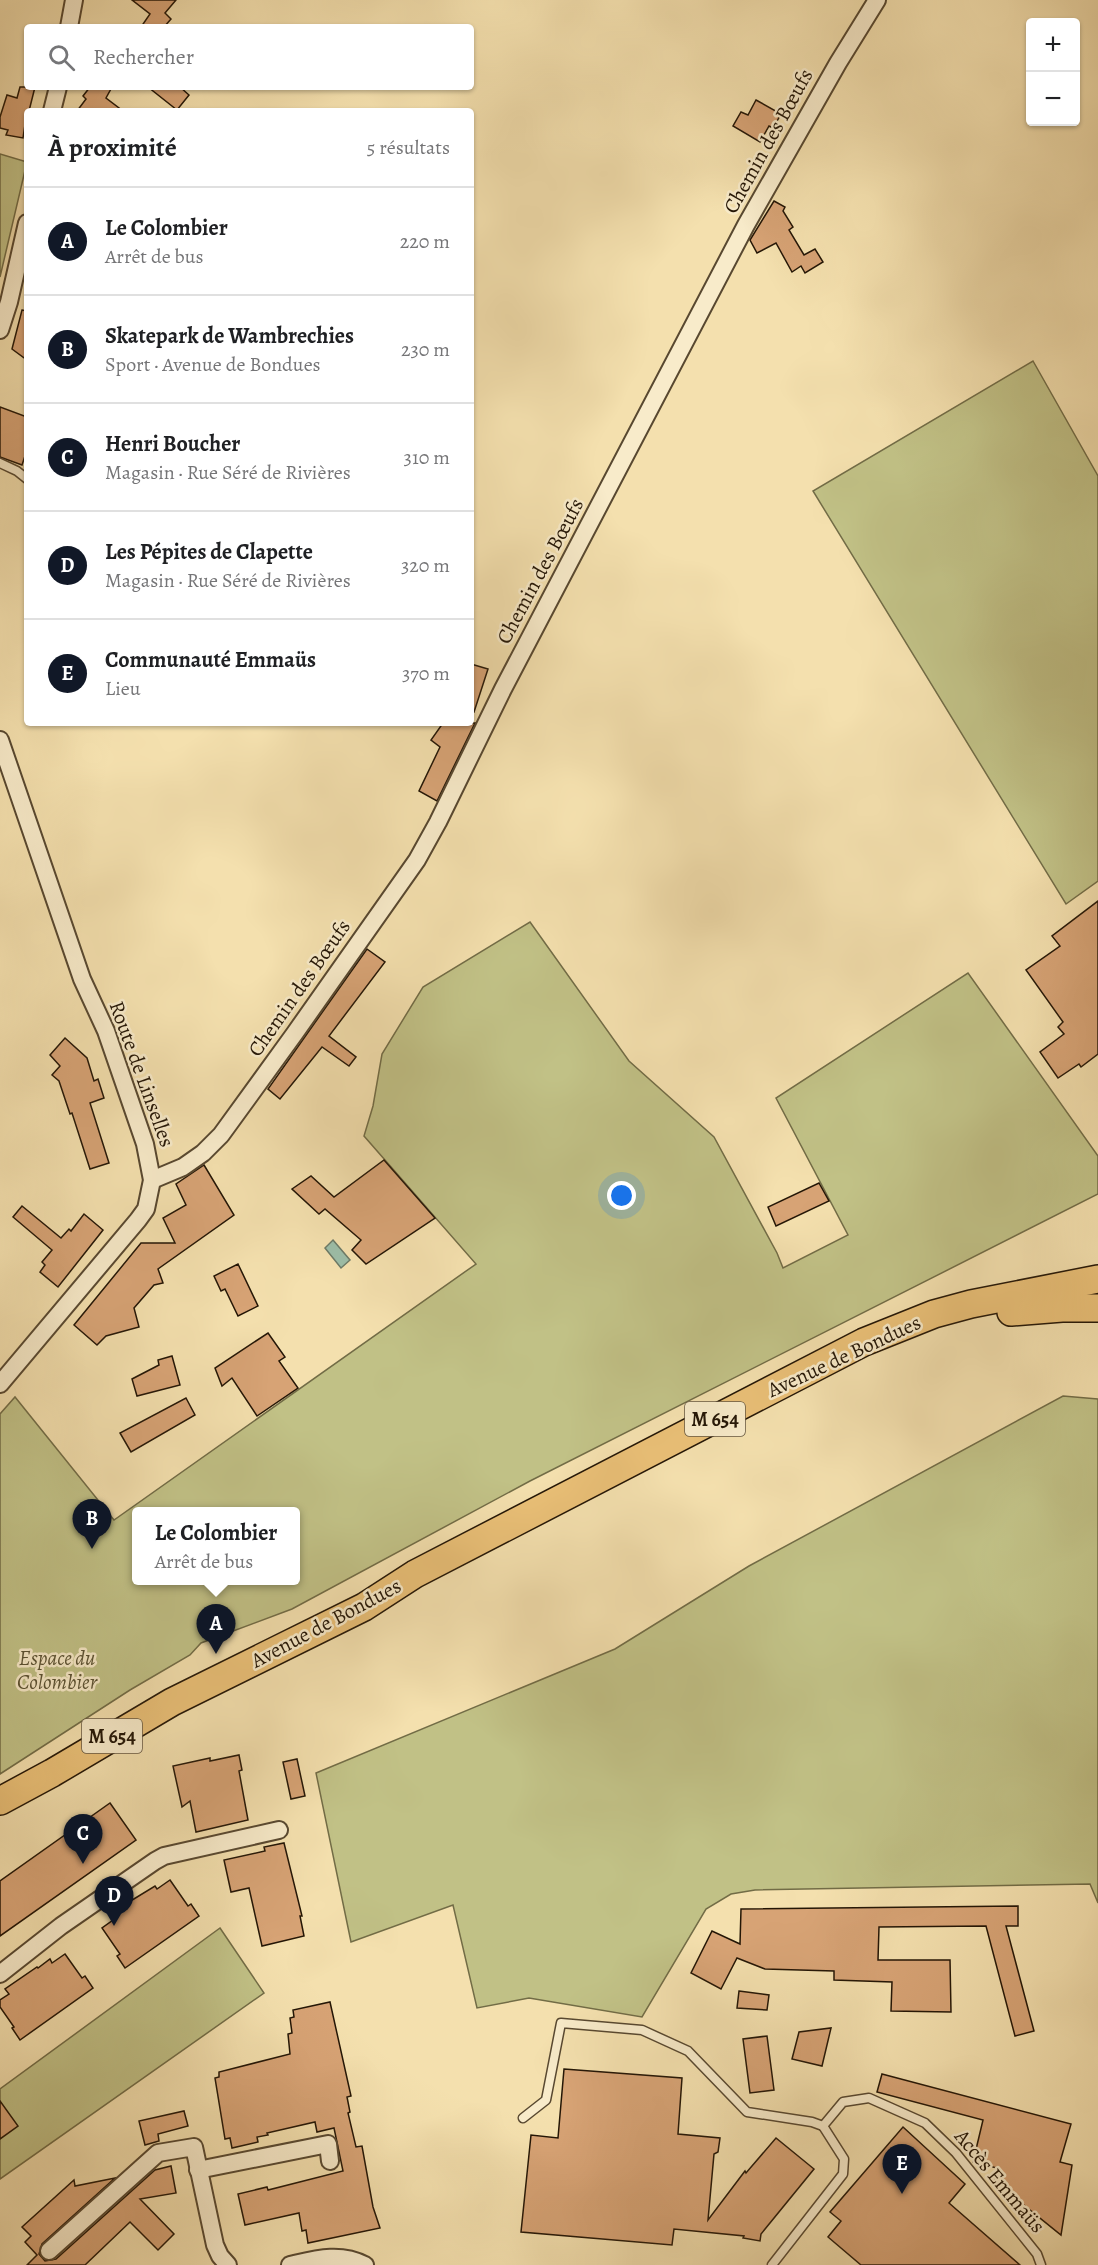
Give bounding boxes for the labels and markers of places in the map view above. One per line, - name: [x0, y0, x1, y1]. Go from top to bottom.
- pin: B: [72, 1500, 112, 1549]
- pin: A: [196, 1604, 236, 1654]
- pin: C: [64, 1814, 103, 1864]
- pin: D: [94, 1876, 134, 1926]
- pin: E: [882, 2144, 922, 2194]

